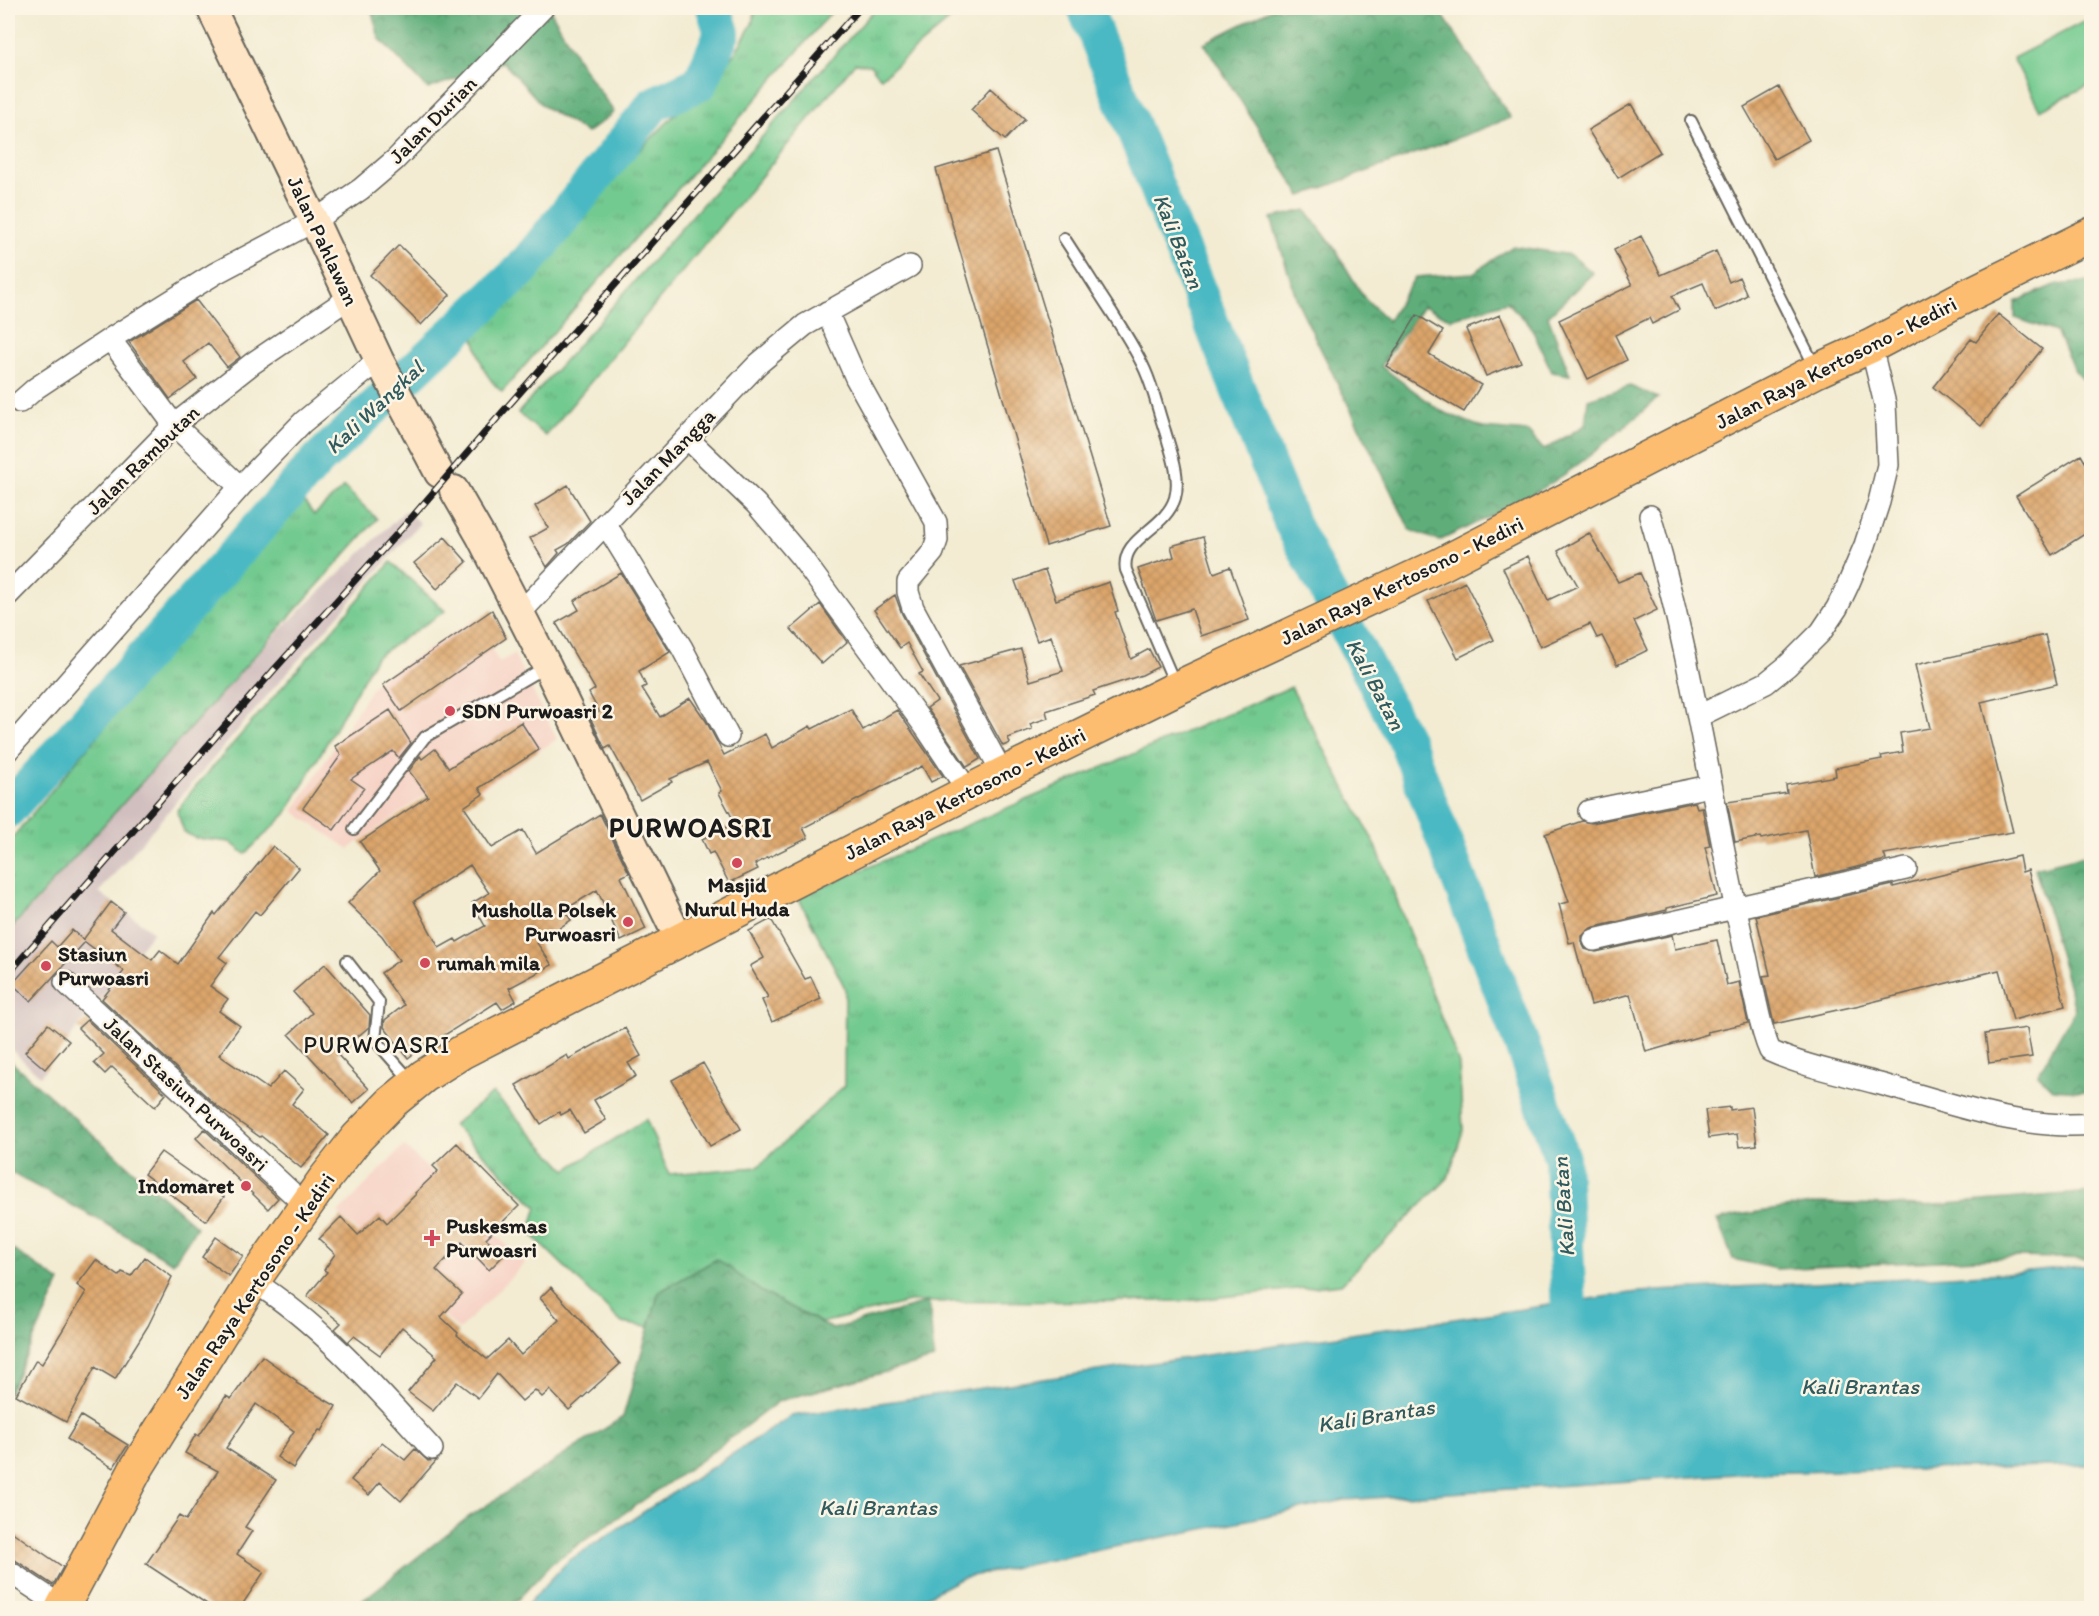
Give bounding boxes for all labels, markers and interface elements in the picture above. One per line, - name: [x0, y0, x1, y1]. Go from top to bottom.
- street label: Jalan Durian: [384, 70, 482, 169]
- street label: Jalan Pahlawan: [282, 172, 364, 310]
- water label: Kali Batan: [1147, 190, 1210, 293]
- street label: Jalan Raya Kertosono - Kediri: [1711, 291, 1960, 434]
- water label: Kali Wangkal: [320, 354, 430, 460]
- street label: Jalan Rambutan: [81, 399, 204, 520]
- street label: Jalan Mangga: [615, 403, 720, 510]
- street label: Jalan Raya Kertosono - Kediri: [1276, 511, 1527, 650]
- water label: Kali Batan: [1340, 634, 1411, 735]
- place label: SDN Purwoasri 2: [462, 698, 613, 723]
- marker: SDN Purwoasri 2: [443, 704, 457, 718]
- street label: Jalan Raya Kertosono - Kediri: [840, 722, 1089, 865]
- district label: PURWOASRI: [609, 811, 773, 844]
- marker: Masjid Nurul Huda: [730, 856, 744, 870]
- place label: Masjid Nurul Huda: [685, 872, 790, 921]
- place label: Musholla Polsek Purwoasri: [471, 897, 617, 946]
- marker: Musholla Polsek Purwoasri: [621, 915, 635, 929]
- place label: Stasiun Purwoasri: [58, 941, 149, 990]
- place label: rumah mila: [437, 950, 541, 975]
- marker: rumah mila: [418, 956, 432, 970]
- marker: Stasiun Purwoasri: [39, 959, 53, 973]
- street label: Jalan Stasiun Purwoasri: [99, 1011, 274, 1176]
- district label: PURWOASRI: [303, 1030, 451, 1059]
- water label: Kali Batan: [1547, 1156, 1580, 1258]
- street label: Jalan Raya Kertosono - Kediri: [170, 1168, 340, 1403]
- place label: Indomaret: [138, 1173, 234, 1198]
- marker: Indomaret: [239, 1179, 253, 1193]
- place label: Puskesmas Purwoasri: [446, 1213, 547, 1262]
- marker: Puskesmas Purwoasri: [423, 1229, 441, 1247]
- water label: Kali Brantas: [1801, 1373, 1920, 1400]
- water label: Kali Brantas: [1316, 1393, 1438, 1438]
- water label: Kali Brantas: [819, 1494, 938, 1521]

